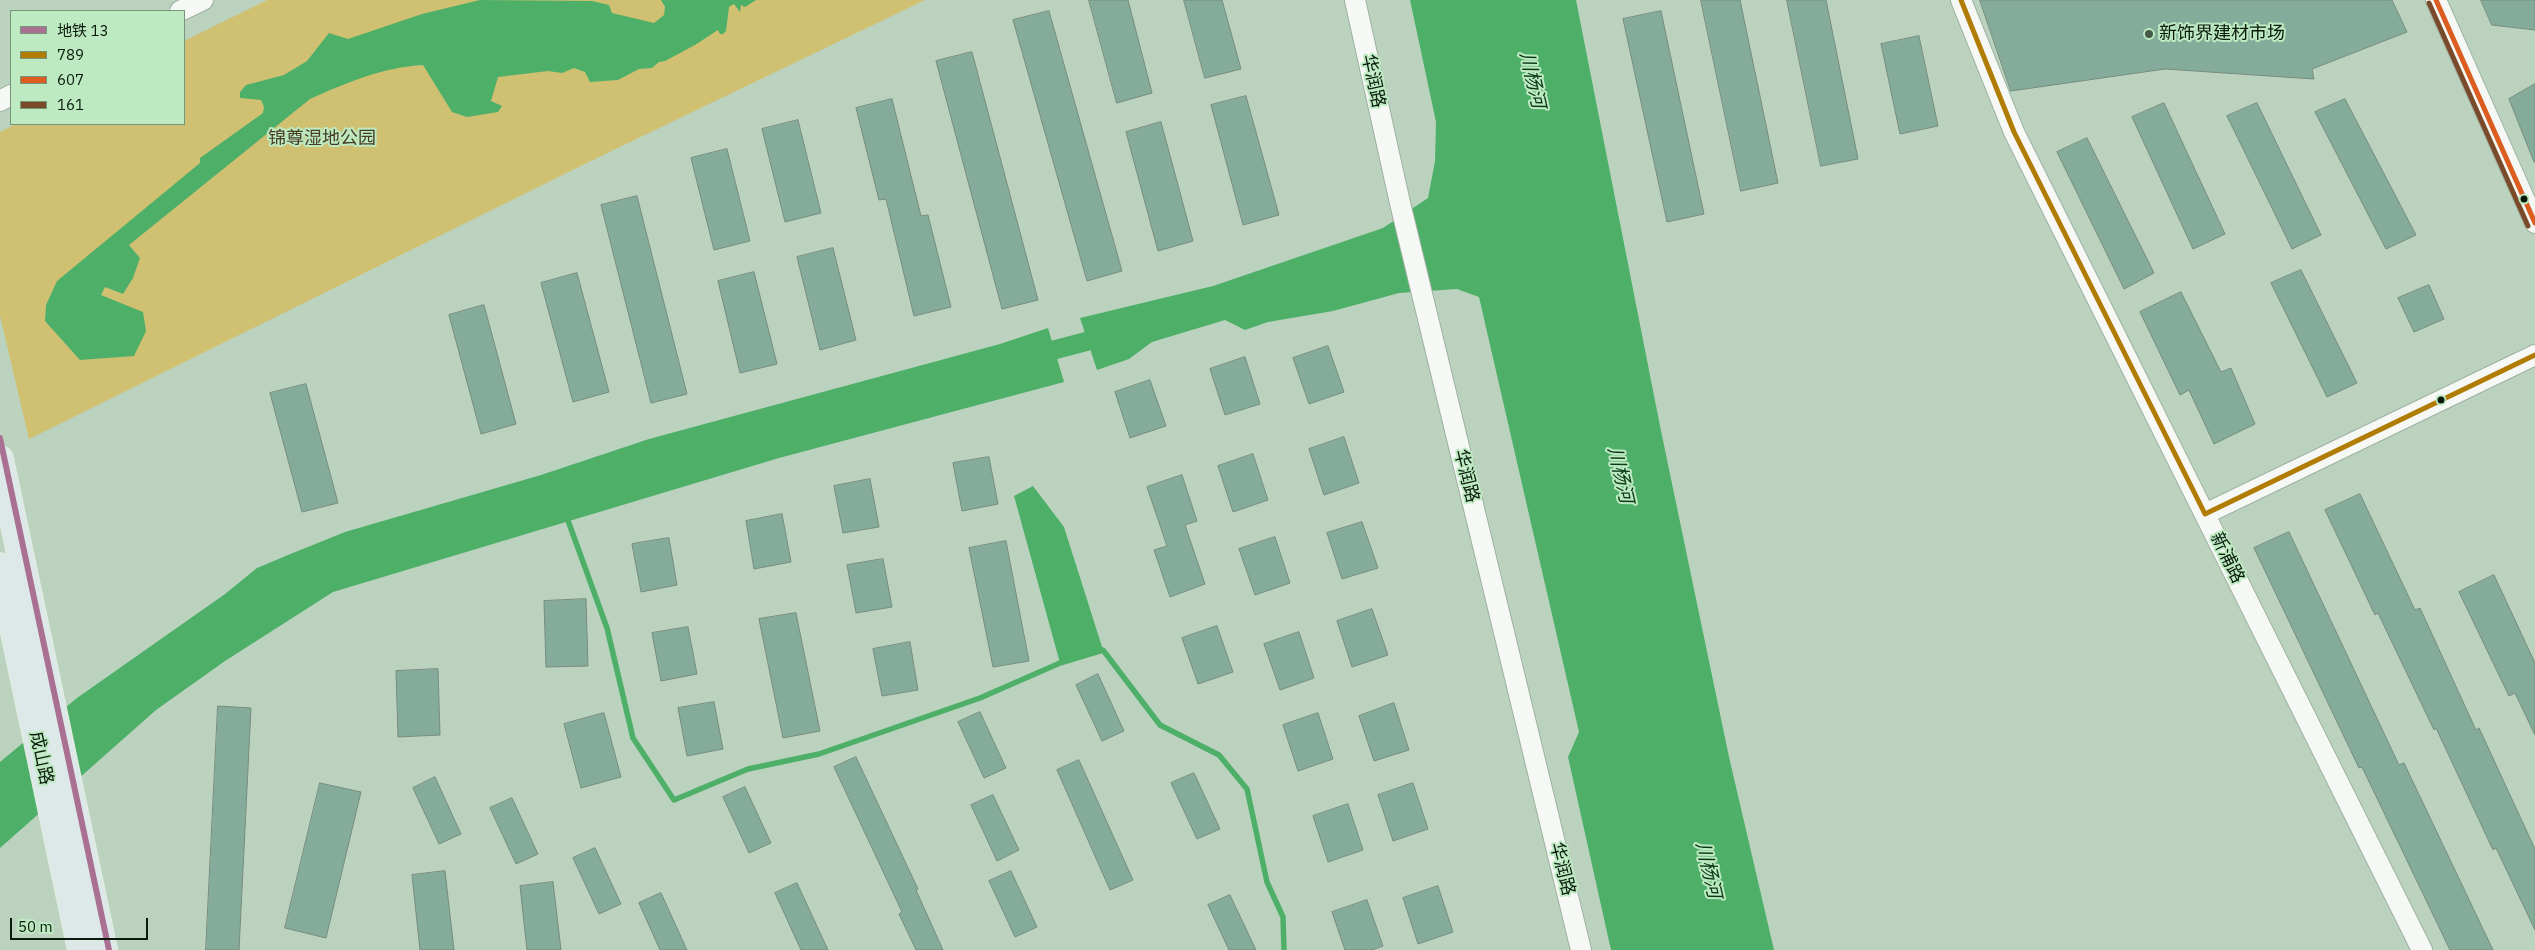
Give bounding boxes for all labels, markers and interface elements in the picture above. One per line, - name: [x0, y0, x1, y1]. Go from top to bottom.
- legend: [10, 10, 185, 125]
- text: 地铁 13: [57, 21, 109, 40]
- place label: 新饰界建材市场: [2159, 23, 2285, 45]
- marker: 新饰界建材市场: [2143, 28, 2155, 40]
- text: 789: [57, 45, 84, 64]
- water label: 川杨河: [1514, 50, 1550, 110]
- street label: 华润路: [1357, 52, 1389, 110]
- text: 607: [57, 70, 84, 89]
- text: 161: [57, 95, 84, 114]
- park label: 锦尊湿地公园: [268, 128, 376, 150]
- unlabelled marker: [2519, 194, 2529, 204]
- unlabelled marker: [2436, 395, 2446, 405]
- water label: 川杨河: [1602, 445, 1638, 505]
- street label: 华润路: [1449, 447, 1483, 505]
- street label: 新浦路: [2205, 529, 2249, 587]
- street label: 成山路: [25, 729, 57, 787]
- street label: 华润路: [1545, 840, 1579, 898]
- water label: 川杨河: [1690, 840, 1726, 900]
- scale bar: [12, 908, 150, 940]
- text: 50 m: [18, 917, 53, 936]

